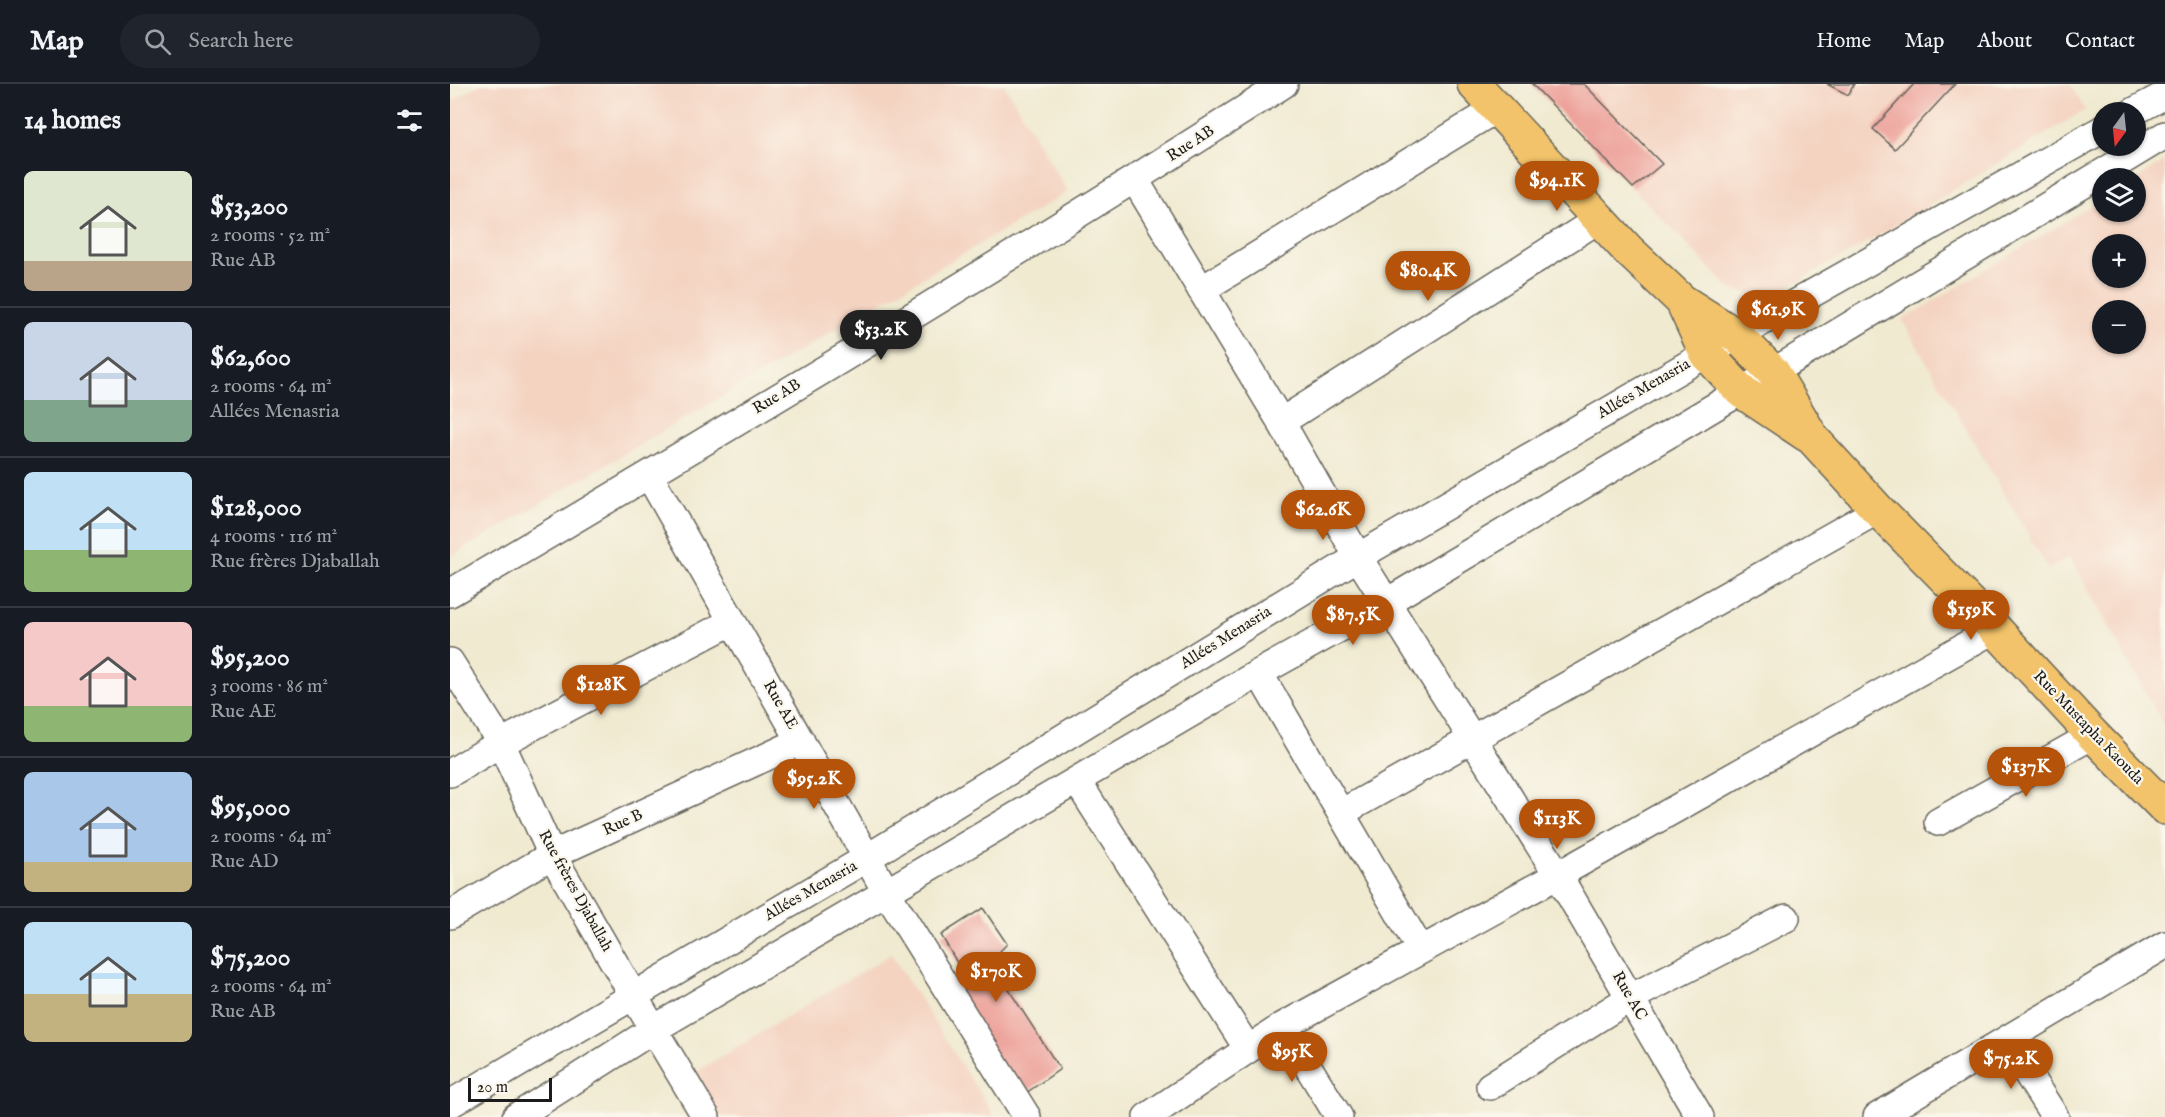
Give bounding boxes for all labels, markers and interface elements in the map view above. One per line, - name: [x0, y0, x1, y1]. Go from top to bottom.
- search box: [120, 14, 540, 68]
- text: Map: [30, 24, 84, 59]
- icon: search: [141, 25, 174, 58]
- text: Search here: [189, 27, 293, 55]
- text: Home: [1816, 28, 1871, 55]
- text: Map: [1904, 28, 1944, 55]
- text: About: [1977, 28, 2032, 55]
- text: Contact: [2065, 28, 2135, 55]
- north arrow: [2092, 102, 2146, 156]
- map controls: [2092, 102, 2146, 354]
- text: 14 homes: [24, 104, 121, 137]
- icon: filters: [393, 104, 426, 137]
- street label: Rue AB: [1163, 121, 1219, 167]
- pin: $94.1K: [1508, 161, 1606, 212]
- text: $94.1K: [1529, 168, 1585, 193]
- button: layers: [2092, 168, 2146, 222]
- text: $53,200: [210, 190, 288, 223]
- icon: home: [72, 195, 144, 267]
- text: 2 rooms · 52 m²: [210, 223, 330, 248]
- button: +: [2092, 234, 2146, 288]
- text: Rue AB: [210, 248, 276, 273]
- pin: $80.4K: [1379, 251, 1477, 302]
- text: $80.4K: [1399, 258, 1457, 283]
- pin: $61.9K: [1729, 290, 1827, 341]
- text: $61.9K: [1751, 297, 1805, 322]
- button: −: [2092, 300, 2146, 354]
- pin: $53.2K: [832, 310, 930, 361]
- text: $53.2K: [854, 317, 908, 342]
- text: $62,600: [210, 341, 291, 374]
- icon: home: [72, 346, 144, 418]
- street label: Allées Menasria: [1593, 354, 1694, 424]
- text: 2 rooms · 64 m²: [210, 374, 332, 399]
- street label: Rue AB: [749, 375, 805, 419]
- text: Allées Menasria: [210, 399, 340, 424]
- pin: $62.6K: [1274, 490, 1372, 541]
- text: $128,000: [210, 491, 302, 524]
- icon: home: [72, 496, 144, 568]
- text: $62.6K: [1295, 497, 1351, 522]
- text: 4 rooms · 116 m²: [210, 524, 337, 549]
- text: Rue frères Djaballah: [210, 549, 380, 574]
- pin: $159K: [1929, 590, 2013, 641]
- pin: $87.5K: [1304, 595, 1402, 646]
- text: $159K: [1947, 597, 1995, 622]
- street label: Allées Menasria: [1176, 602, 1275, 674]
- text: $87.5K: [1326, 602, 1380, 627]
- text: $95,200: [210, 641, 290, 674]
- icon: home: [72, 646, 144, 718]
- pin: $128K: [559, 665, 643, 716]
- street label: Rue Mustapha Kaouda: [2028, 667, 2148, 789]
- text: $128K: [576, 672, 626, 697]
- text: 3 rooms · 86 m²: [210, 674, 328, 699]
- street label: Rue AE: [758, 677, 802, 733]
- text: Rue AE: [210, 699, 276, 724]
- pin: $137K: [1984, 747, 2068, 798]
- text: $137K: [2001, 754, 2051, 779]
- pin: $95.2K: [765, 759, 863, 810]
- text: $95.2K: [786, 766, 842, 791]
- text: $95,000: [210, 791, 290, 824]
- icon: home: [72, 796, 144, 868]
- pin: $113K: [1515, 799, 1599, 850]
- street label: Rue B: [600, 805, 646, 841]
- text: $113K: [1533, 806, 1581, 831]
- text: 2 rooms · 64 m²: [210, 824, 332, 849]
- street label: Rue frères Djaballah: [533, 827, 617, 956]
- text: Rue AD: [210, 849, 279, 874]
- street label: Allées Menasria: [760, 856, 861, 926]
- text: $75,200: [210, 941, 291, 974]
- icon: home: [72, 946, 144, 1018]
- pin: $170K: [954, 952, 1038, 1003]
- text: $170K: [970, 959, 1022, 984]
- street label: Rue AC: [1607, 968, 1651, 1024]
- text: 2 rooms · 64 m²: [210, 974, 332, 999]
- text: Rue AB: [210, 999, 276, 1024]
- pin: $95K: [1256, 1032, 1328, 1083]
- text: $95K: [1271, 1039, 1313, 1064]
- pin: $75.2K: [1962, 1039, 2060, 1090]
- text: $75.2K: [1983, 1046, 2039, 1071]
- scale bar: [468, 1075, 552, 1102]
- text: 20 m: [477, 1078, 508, 1098]

